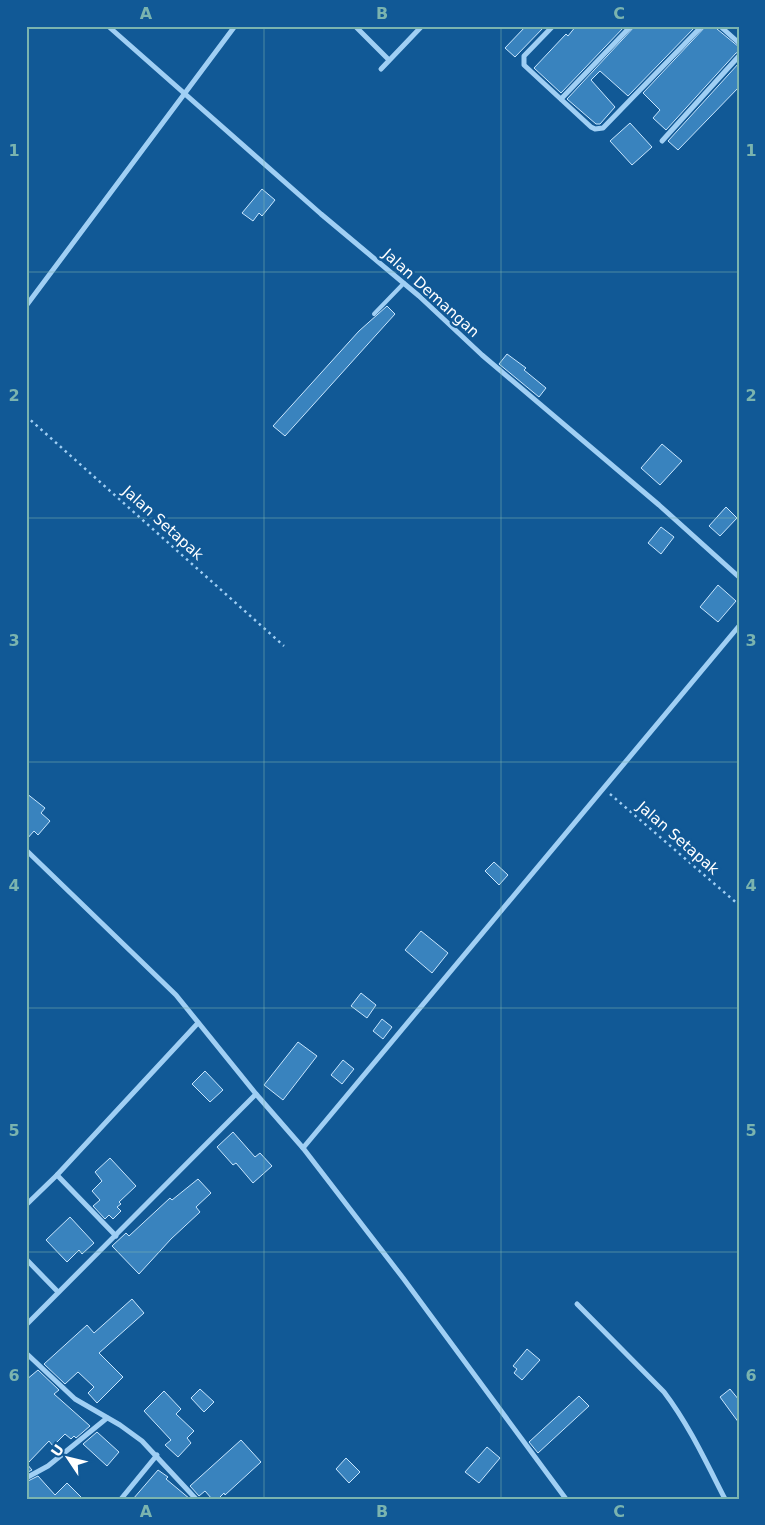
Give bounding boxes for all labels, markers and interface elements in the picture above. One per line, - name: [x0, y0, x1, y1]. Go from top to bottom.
- text: A: [140, 4, 153, 23]
- text: B: [376, 4, 388, 23]
- text: C: [613, 4, 625, 23]
- text: 1: [8, 141, 20, 160]
- text: 1: [745, 141, 757, 160]
- street label: Jalan Demangan: [378, 244, 483, 341]
- text: 2: [8, 386, 20, 405]
- text: 2: [745, 386, 757, 405]
- street label: Jalan Setapak: [118, 481, 207, 564]
- text: 3: [8, 631, 20, 650]
- text: 3: [745, 631, 757, 650]
- street label: Jalan Setapak: [633, 797, 723, 879]
- text: 4: [8, 876, 20, 895]
- text: 4: [745, 876, 757, 895]
- text: 5: [8, 1121, 20, 1140]
- text: 5: [745, 1121, 757, 1140]
- text: 6: [8, 1366, 20, 1385]
- text: 6: [745, 1366, 757, 1385]
- north arrow: [42, 1432, 92, 1482]
- text: U: [48, 1441, 67, 1460]
- text: A: [140, 1502, 153, 1521]
- text: B: [376, 1502, 388, 1521]
- text: C: [613, 1502, 625, 1521]

